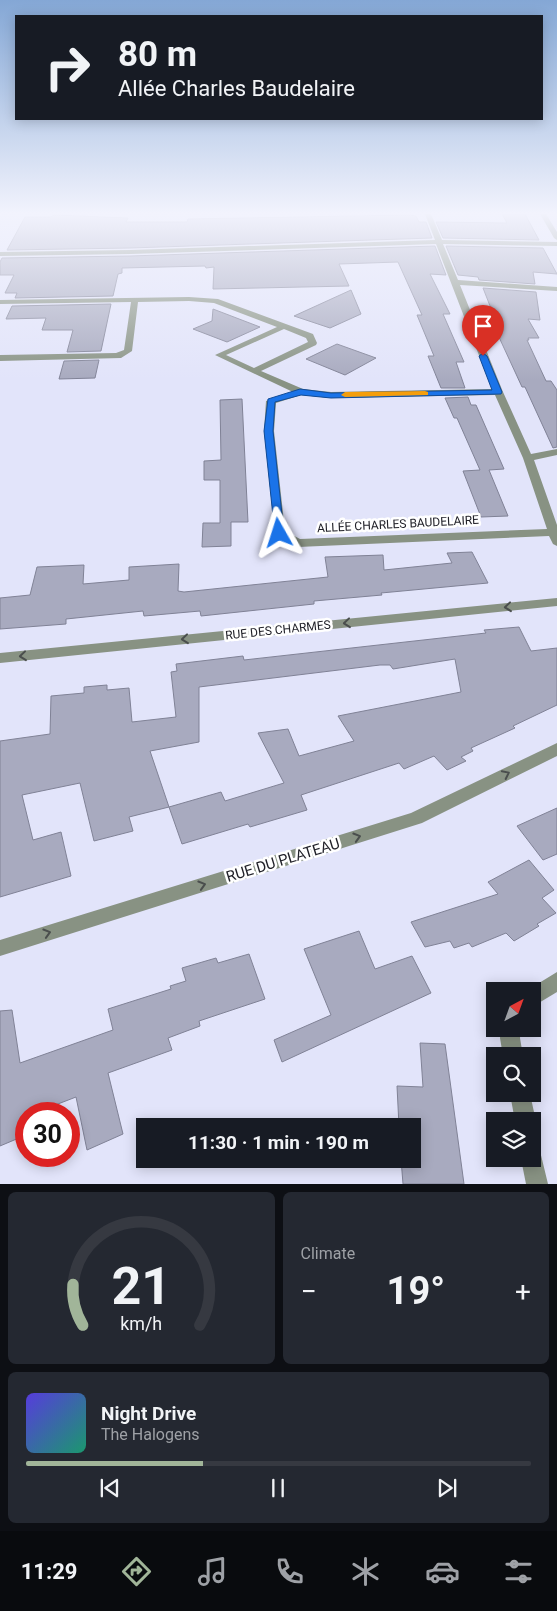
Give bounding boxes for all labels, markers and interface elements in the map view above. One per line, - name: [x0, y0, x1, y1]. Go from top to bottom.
- text: 80 m: [118, 34, 197, 75]
- icon: right: [35, 35, 100, 100]
- text: Allée Charles Baudelaire: [118, 76, 355, 101]
- pin: [462, 305, 504, 356]
- icon: arrive: [469, 312, 497, 340]
- position arrow: [252, 506, 304, 558]
- street label: ALLÉE CHARLES BAUDELAIRE: [317, 512, 479, 535]
- one-way arrow: [504, 601, 512, 612]
- one-way arrow: [343, 617, 351, 628]
- street label: RUE DES CHARMES: [225, 618, 331, 642]
- one-way arrow: [181, 633, 189, 644]
- one-way arrow: [19, 650, 27, 661]
- one-way arrow: [501, 770, 510, 780]
- one-way arrow: [352, 833, 361, 843]
- street label: RUE DU PLATEAU: [224, 834, 342, 886]
- one-way arrow: [197, 881, 205, 891]
- one-way arrow: [42, 929, 50, 939]
- north arrow: [486, 982, 541, 1038]
- map controls: [486, 982, 541, 1167]
- button: search: [486, 1047, 541, 1102]
- speed limit sign: 30: [15, 1102, 80, 1167]
- button: layers: [486, 1112, 541, 1167]
- text: 11:30 · 1 min · 190 m: [188, 1131, 369, 1154]
- text: Climate: [301, 1244, 355, 1263]
- text: 21: [111, 1256, 171, 1317]
- text: 19°: [387, 1269, 445, 1313]
- text: −: [301, 1275, 317, 1308]
- text: +: [515, 1275, 531, 1308]
- text: km/h: [120, 1313, 162, 1334]
- text: Night Drive: [101, 1402, 196, 1425]
- text: The Halogens: [101, 1425, 200, 1444]
- icon: previous: [96, 1474, 124, 1502]
- icon: pause: [264, 1474, 292, 1502]
- icon: next: [433, 1474, 461, 1502]
- icon: directions: [119, 1554, 154, 1589]
- icon: music: [195, 1554, 230, 1589]
- icon: phone: [272, 1554, 307, 1589]
- icon: climate: [348, 1554, 383, 1589]
- icon: car: [425, 1554, 460, 1589]
- icon: filters: [501, 1554, 536, 1589]
- text: 11:29: [21, 1559, 77, 1584]

